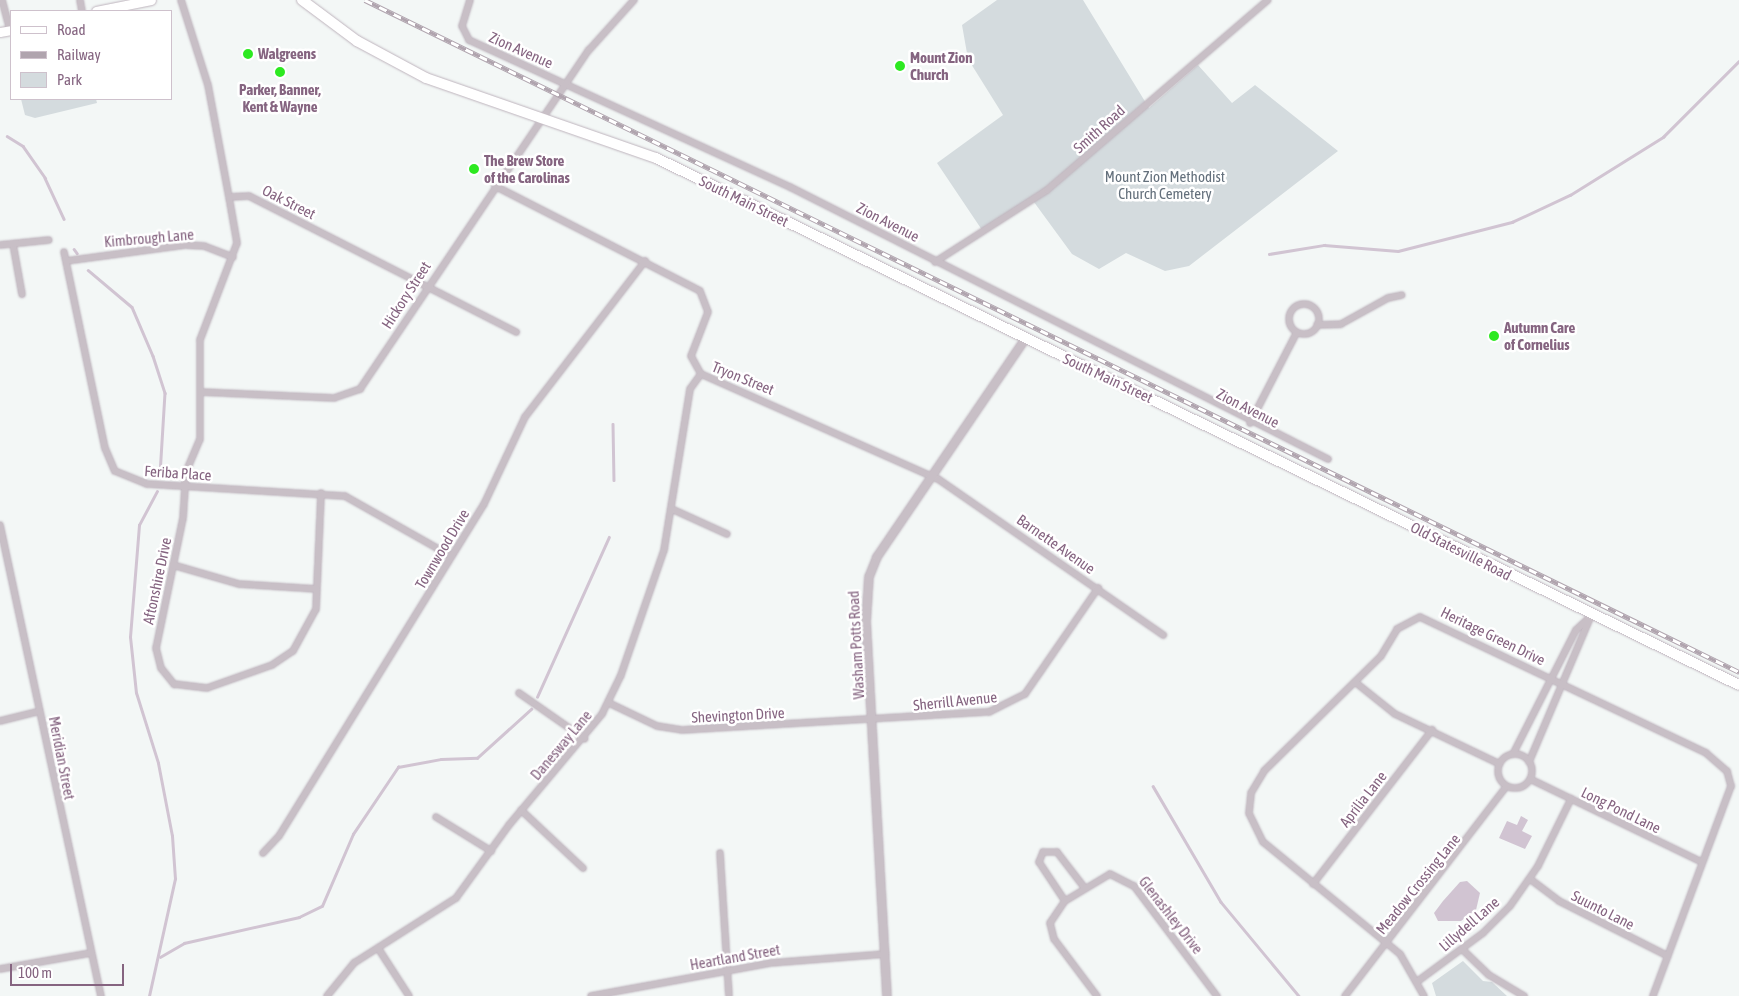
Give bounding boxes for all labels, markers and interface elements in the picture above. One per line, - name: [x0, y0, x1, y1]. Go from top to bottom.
- legend: [10, 10, 172, 100]
- text: Road: [57, 21, 86, 38]
- street label: Zion Avenue: [486, 28, 556, 72]
- place label: Walgreens: [258, 45, 316, 63]
- text: Railway: [57, 46, 101, 63]
- marker: Walgreens: [242, 48, 254, 60]
- place label: Mount Zion Church: [910, 48, 973, 83]
- marker: Mount Zion Church: [894, 60, 906, 72]
- marker: Parker, Banner, Kent & Wayne: [274, 66, 286, 78]
- text: Park: [57, 71, 82, 88]
- place label: Parker, Banner, Kent & Wayne: [239, 80, 321, 115]
- street label: Smith Road: [1070, 101, 1128, 157]
- place label: The Brew Store of the Carolinas: [484, 151, 570, 186]
- marker: The Brew Store of the Carolinas: [468, 163, 480, 175]
- park label: Mount Zion Methodist Church Cemetery: [1105, 167, 1225, 202]
- street label: South Main Street: [696, 172, 792, 230]
- street label: Oak Street: [259, 181, 319, 223]
- street label: Zion Avenue: [854, 199, 922, 245]
- street label: Kimbrough Lane: [103, 225, 195, 251]
- street label: Hickory Street: [378, 258, 434, 332]
- place label: Autumn Care of Cornelius: [1504, 318, 1575, 353]
- marker: Autumn Care of Cornelius: [1488, 330, 1500, 342]
- street label: South Main Street: [1060, 349, 1156, 407]
- street label: Tryon Street: [709, 357, 777, 399]
- street label: Zion Avenue: [1214, 385, 1282, 431]
- street label: Feriba Place: [144, 462, 212, 484]
- street label: Townwood Drive: [411, 506, 473, 592]
- street label: Barnette Avenue: [1013, 510, 1099, 578]
- street label: Old Statesville Road: [1408, 518, 1514, 584]
- street label: Aftonshire Drive: [139, 536, 175, 626]
- street label: Washam Potts Road: [844, 590, 868, 700]
- street label: Heritage Green Drive: [1438, 603, 1548, 669]
- street label: Sherrill Avenue: [912, 688, 998, 714]
- street label: Shevington Drive: [691, 704, 785, 726]
- street label: Danesway Lane: [527, 706, 595, 784]
- street label: Meridian Street: [45, 715, 79, 801]
- street label: Aprilia Lane: [1336, 768, 1390, 830]
- street label: Long Pond Lane: [1578, 783, 1664, 837]
- street label: Meadow Crossing Lane: [1372, 830, 1464, 938]
- street label: Glenashley Drive: [1135, 873, 1207, 957]
- street label: Suunto Lane: [1569, 886, 1637, 934]
- street label: Lillydell Lane: [1435, 893, 1503, 955]
- street label: Heartland Street: [688, 940, 782, 974]
- scale bar: [12, 954, 126, 986]
- text: 100 m: [18, 964, 52, 981]

